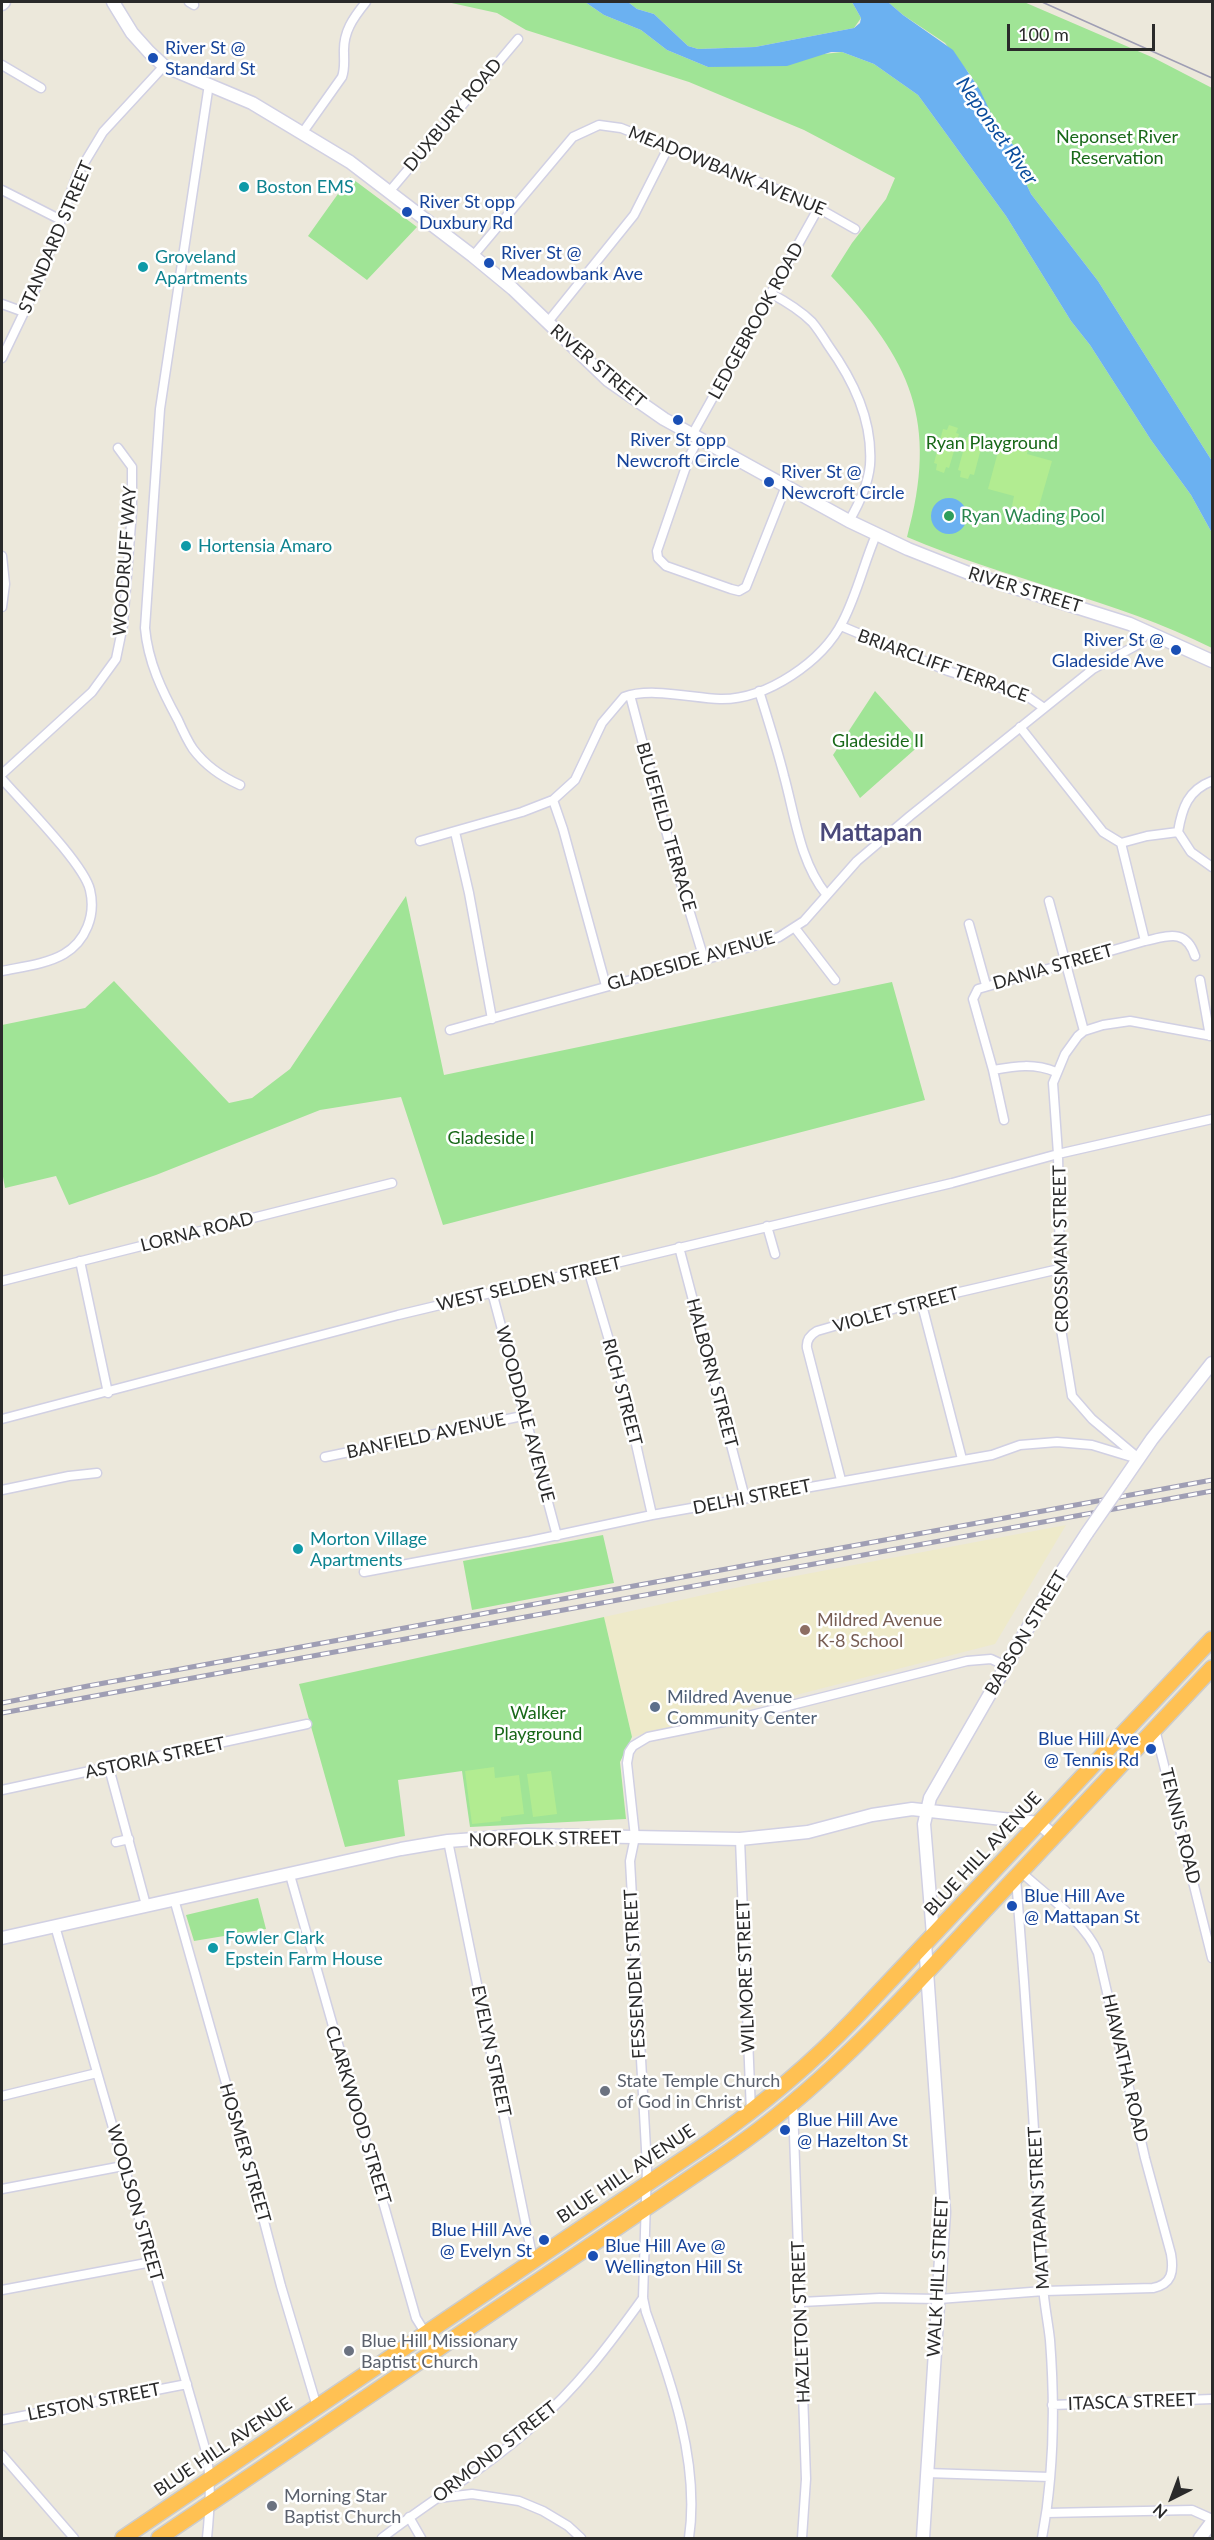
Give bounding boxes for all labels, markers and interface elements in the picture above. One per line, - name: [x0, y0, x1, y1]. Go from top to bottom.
- scale bar: [1010, 12, 1158, 50]
- text: 100 m: [1018, 23, 1069, 45]
- place label: River St @ Standard St: [165, 37, 256, 80]
- marker: River St @ Standard St: [146, 51, 160, 65]
- street label: DUXBURY ROAD: [399, 54, 507, 176]
- water label: Neponset River: [951, 72, 1043, 190]
- street label: MEADOWBANK AVENUE: [625, 121, 829, 221]
- park label: Neponset River Reservation: [1056, 126, 1178, 168]
- street label: STANDARD STREET: [14, 158, 98, 316]
- place label: Boston EMS: [256, 176, 354, 198]
- marker: Boston EMS: [237, 180, 251, 194]
- place label: River St opp Duxbury Rd: [419, 191, 515, 234]
- marker: River St opp Duxbury Rd: [400, 205, 414, 219]
- street label: LEDGEBROOK ROAD: [704, 239, 808, 403]
- place label: River St @ Meadowbank Ave: [501, 242, 643, 284]
- place label: Groveland Apartments: [155, 246, 248, 288]
- marker: River St @ Meadowbank Ave: [482, 256, 496, 270]
- marker: Groveland Apartments: [136, 260, 150, 274]
- street label: RIVER STREET: [546, 320, 650, 412]
- marker: River St opp Newcroft Circle: [671, 413, 685, 427]
- place label: River St opp Newcroft Circle: [616, 429, 740, 472]
- park label: Ryan Playground: [926, 432, 1058, 454]
- place label: River St @ Newcroft Circle: [781, 461, 904, 504]
- marker: River St @ Newcroft Circle: [762, 475, 776, 489]
- street label: WOODRUFF WAY: [109, 485, 141, 637]
- place label: Ryan Wading Pool: [961, 505, 1105, 527]
- marker: Ryan Wading Pool: [942, 509, 956, 523]
- place label: Hortensia Amaro: [198, 535, 332, 557]
- marker: Hortensia Amaro: [179, 539, 193, 553]
- street label: RIVER STREET: [965, 562, 1085, 618]
- street label: BRIARCLIFF TERRACE: [855, 625, 1031, 707]
- place label: River St @ Gladeside Ave: [1052, 629, 1164, 672]
- marker: River St @ Gladeside Ave: [1169, 643, 1183, 657]
- park label: Gladeside II: [832, 730, 924, 752]
- street label: BLUEFIELD TERRACE: [631, 740, 701, 914]
- district label: Mattapan: [820, 819, 922, 847]
- street label: GLADESIDE AVENUE: [605, 927, 777, 995]
- street label: DANIA STREET: [990, 940, 1116, 994]
- park label: Gladeside I: [447, 1127, 535, 1149]
- street label: CROSSMAN STREET: [1049, 1165, 1073, 1333]
- street label: LORNA ROAD: [138, 1207, 256, 1257]
- street label: WEST SELDEN STREET: [435, 1252, 623, 1316]
- street label: VIOLET STREET: [831, 1283, 961, 1337]
- street label: HALBORN STREET: [682, 1296, 742, 1450]
- street label: WOODDALE AVENUE: [491, 1323, 559, 1505]
- street label: RICH STREET: [597, 1336, 647, 1448]
- street label: BANFIELD AVENUE: [345, 1409, 507, 1463]
- street label: DELHI STREET: [691, 1475, 813, 1519]
- place label: Morton Village Apartments: [310, 1528, 427, 1570]
- marker: Morton Village Apartments: [291, 1542, 305, 1556]
- street label: BABSON STREET: [980, 1567, 1072, 1699]
- place label: Mildred Avenue K-8 School: [817, 1609, 942, 1652]
- marker: Mildred Avenue K-8 School: [798, 1623, 812, 1637]
- place label: Mildred Avenue Community Center: [667, 1686, 817, 1728]
- marker: Mildred Avenue Community Center: [648, 1700, 662, 1714]
- park label: Walker Playground: [494, 1702, 582, 1744]
- place label: Blue Hill Ave @ Tennis Rd: [1038, 1728, 1139, 1770]
- street label: ASTORIA STREET: [83, 1733, 227, 1783]
- marker: Blue Hill Ave @ Tennis Rd: [1144, 1742, 1158, 1756]
- street label: TENNIS ROAD: [1155, 1766, 1205, 1886]
- street label: BLUE HILL AVENUE: [920, 1788, 1046, 1920]
- street label: NORFOLK STREET: [468, 1827, 622, 1851]
- place label: Blue Hill Ave @ Mattapan St: [1024, 1885, 1140, 1928]
- street label: FESSENDEN STREET: [620, 1889, 650, 2059]
- street label: WILMORE STREET: [733, 1899, 759, 2053]
- marker: Blue Hill Ave @ Mattapan St: [1005, 1899, 1019, 1913]
- place label: Fowler Clark Epstein Farm House: [225, 1927, 383, 1970]
- marker: Fowler Clark Epstein Farm House: [206, 1941, 220, 1955]
- street label: EVELYN STREET: [467, 1984, 515, 2118]
- street label: HIAWATHA ROAD: [1097, 1992, 1153, 2144]
- street label: CLARKWOOD STREET: [321, 2023, 395, 2207]
- place label: State Temple Church of God in Christ: [617, 2070, 780, 2112]
- street label: HOSMER STREET: [215, 2081, 275, 2225]
- marker: State Temple Church of God in Christ: [598, 2084, 612, 2098]
- place label: Blue Hill Ave @ Hazelton St: [797, 2109, 908, 2152]
- street label: BLUE HILL AVENUE: [553, 2120, 699, 2228]
- street label: WOOLSON STREET: [102, 2122, 168, 2284]
- marker: Blue Hill Ave @ Hazelton St: [778, 2123, 792, 2137]
- street label: MATTAPAN STREET: [1024, 2126, 1054, 2290]
- street label: WALK HILL STREET: [923, 2196, 953, 2358]
- place label: Blue Hill Ave @ Evelyn St: [431, 2219, 532, 2262]
- marker: Blue Hill Ave @ Evelyn St: [537, 2233, 551, 2247]
- place label: Blue Hill Ave @ Wellington Hill St: [605, 2235, 742, 2278]
- street label: HAZLETON STREET: [787, 2241, 815, 2403]
- marker: Blue Hill Ave @ Wellington Hill St: [586, 2249, 600, 2263]
- place label: Blue Hill Missionary Baptist Church: [361, 2330, 518, 2372]
- marker: Blue Hill Missionary Baptist Church: [342, 2344, 356, 2358]
- street label: LESTON STREET: [26, 2378, 162, 2426]
- street label: ITASCA STREET: [1068, 2389, 1196, 2415]
- street label: BLUE HILL AVENUE: [150, 2393, 296, 2501]
- street label: ORMOND STREET: [428, 2397, 562, 2507]
- north arrow: [1142, 2468, 1202, 2528]
- place label: Morning Star Baptist Church: [284, 2485, 401, 2528]
- marker: Morning Star Baptist Church: [265, 2499, 279, 2513]
- text: N: [1149, 2501, 1171, 2523]

